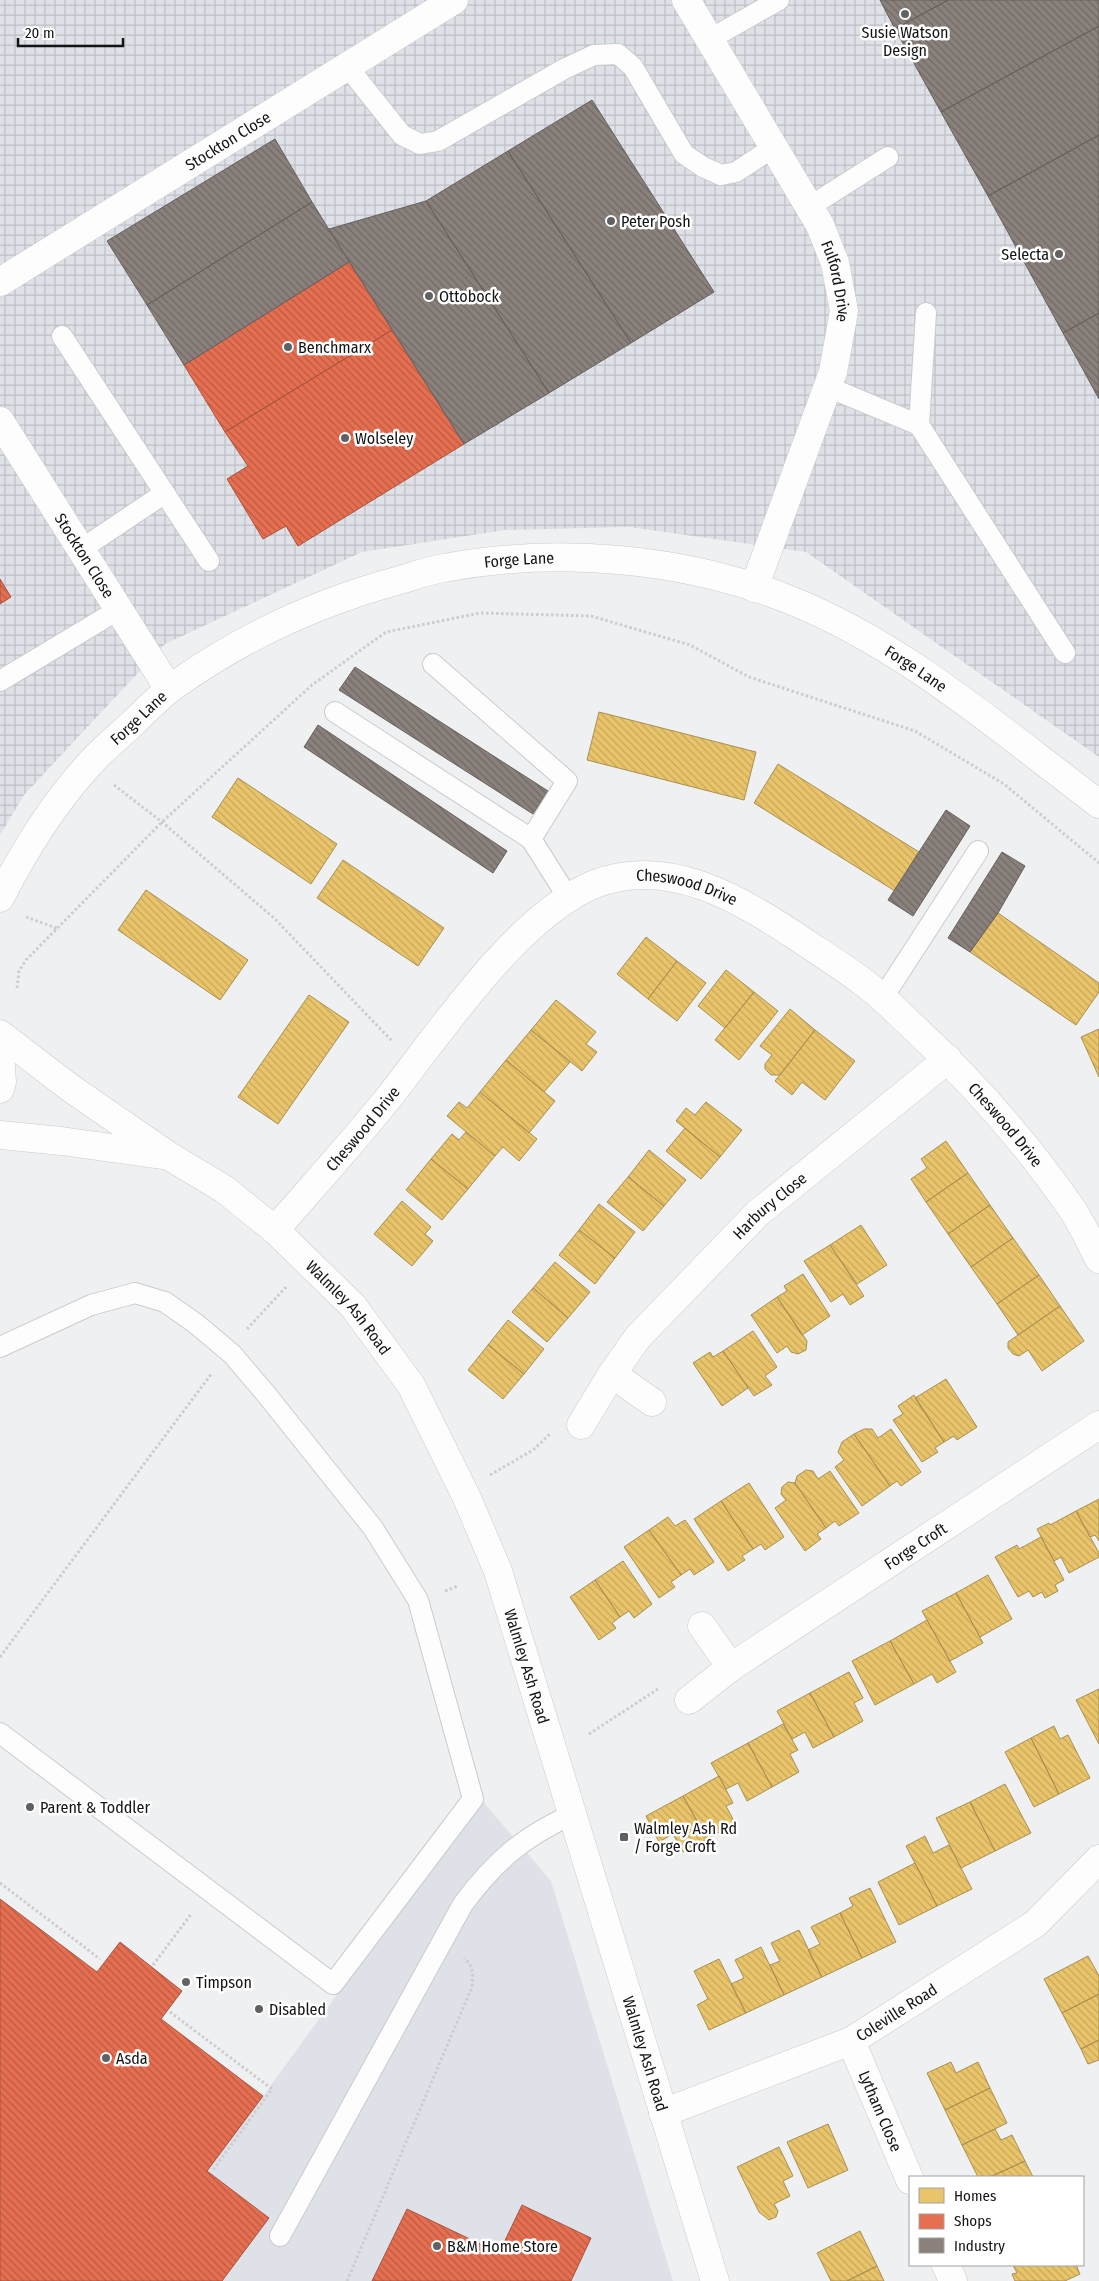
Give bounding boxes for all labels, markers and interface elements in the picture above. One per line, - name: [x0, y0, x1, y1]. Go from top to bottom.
- marker: Susie Watson Design: [899, 8, 911, 20]
- scale bar: [18, 15, 122, 47]
- place label: Susie Watson Design: [861, 23, 949, 60]
- text: 20 m: [25, 24, 55, 42]
- street label: Stockton Close: [182, 107, 274, 175]
- place label: Peter Posh: [621, 212, 691, 231]
- marker: Peter Posh: [605, 215, 617, 227]
- street label: Fulford Drive: [817, 238, 853, 324]
- place label: Selecta: [1001, 245, 1049, 264]
- marker: Selecta: [1053, 248, 1065, 260]
- place label: Ottobock: [439, 287, 499, 306]
- marker: Ottobock: [423, 290, 435, 302]
- place label: Benchmarx: [298, 338, 371, 357]
- marker: Benchmarx: [282, 341, 294, 353]
- place label: Wolseley: [355, 429, 414, 448]
- marker: Wolseley: [339, 432, 351, 444]
- street label: Stockton Close: [51, 510, 118, 602]
- street label: Forge Lane: [483, 548, 554, 572]
- street label: Forge Lane: [881, 641, 951, 696]
- street label: Forge Lane: [106, 687, 171, 749]
- street label: Cheswood Drive: [636, 866, 740, 909]
- street label: Cheswood Drive: [964, 1079, 1047, 1171]
- street label: Cheswood Drive: [322, 1083, 404, 1175]
- street label: Harbury Close: [729, 1169, 811, 1243]
- street label: Walmley Ash Road: [302, 1257, 394, 1358]
- street label: Forge Croft: [881, 1518, 951, 1574]
- street label: Walmley Ash Road: [500, 1607, 553, 1726]
- place label: Parent & Toddler: [40, 1798, 150, 1817]
- marker: Parent & Toddler: [24, 1801, 36, 1813]
- place label: Walmley Ash Rd / Forge Croft: [634, 1819, 737, 1856]
- marker: Walmley Ash Rd / Forge Croft: [618, 1831, 630, 1843]
- place label: Timpson: [196, 1973, 252, 1992]
- marker: Timpson: [180, 1976, 192, 1988]
- street label: Coleville Road: [852, 1980, 941, 2045]
- street label: Walmley Ash Road: [618, 1994, 672, 2114]
- place label: Disabled: [269, 2000, 326, 2019]
- marker: Disabled: [253, 2003, 265, 2015]
- place label: Asda: [116, 2049, 148, 2068]
- marker: Asda: [100, 2052, 112, 2064]
- street label: Lytham Close: [855, 2068, 906, 2155]
- legend: [909, 2176, 1084, 2266]
- text: Homes: [954, 2187, 996, 2205]
- text: Shops: [954, 2212, 992, 2230]
- place label: B&M Home Store: [447, 2237, 558, 2256]
- text: Industry: [954, 2237, 1005, 2255]
- marker: B&M Home Store: [431, 2240, 443, 2252]

